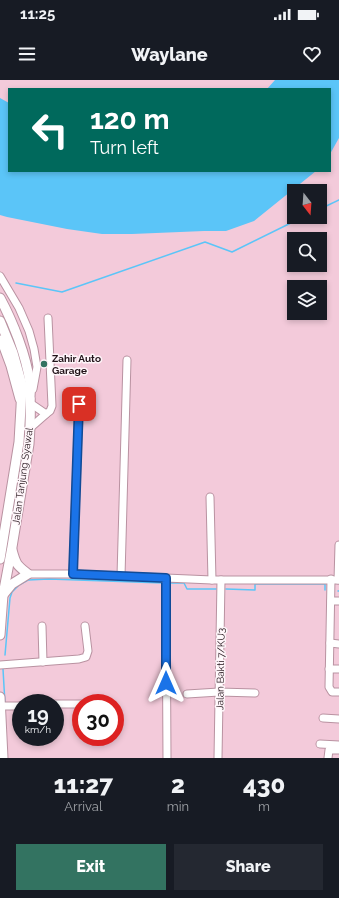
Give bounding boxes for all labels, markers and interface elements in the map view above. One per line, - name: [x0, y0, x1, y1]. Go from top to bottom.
- text: 11:25: [20, 5, 55, 23]
- icon: menu: [16, 43, 38, 65]
- icon: heart: [301, 43, 323, 65]
- text: Waylane: [131, 44, 208, 65]
- text: 120 m: [90, 103, 170, 136]
- icon: left: [24, 104, 76, 156]
- text: Turn left: [90, 137, 159, 158]
- north arrow: [287, 184, 327, 224]
- map controls: [287, 184, 327, 320]
- button: search: [287, 232, 327, 272]
- button: layers: [287, 280, 327, 320]
- place label: Zahir Auto Garage: [52, 353, 101, 376]
- marker: Zahir Auto Garage: [39, 359, 49, 369]
- pin: [62, 387, 96, 421]
- icon: arrive: [68, 393, 90, 415]
- street label: Jalan Tanjung Syawal: [10, 426, 35, 525]
- street label: Jalan Bakti 7/KU3: [214, 628, 227, 710]
- position arrow: [145, 662, 187, 704]
- speed limit sign: 30: [72, 694, 124, 746]
- text: 19: [27, 703, 49, 727]
- text: km/h: [25, 724, 51, 735]
- text: 11:27: [54, 770, 113, 799]
- text: 2: [171, 770, 185, 799]
- text: 430: [243, 770, 285, 799]
- text: Arrival: [64, 799, 102, 814]
- text: min: [167, 799, 189, 814]
- text: m: [258, 799, 270, 814]
- button: Exit: [16, 844, 166, 890]
- button: Share: [174, 844, 323, 890]

